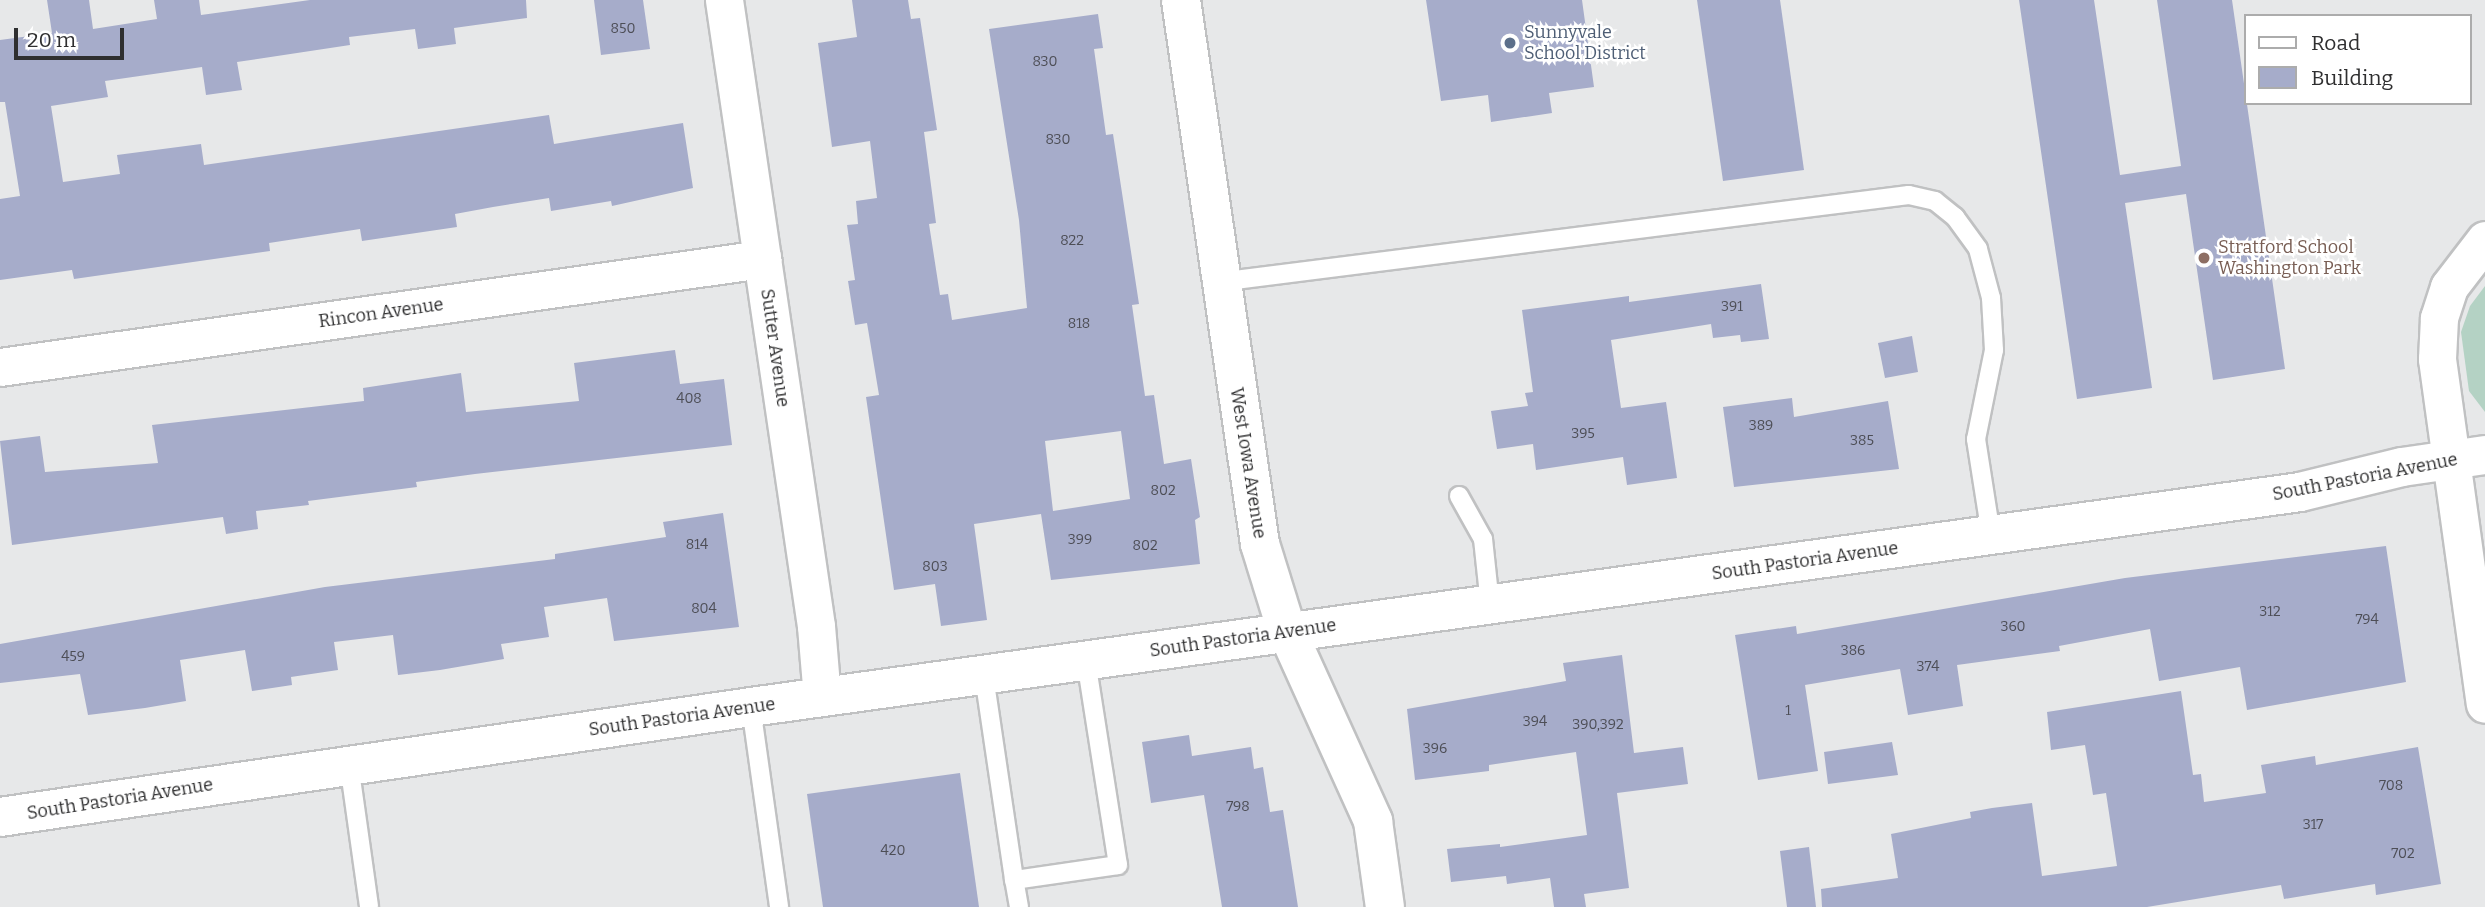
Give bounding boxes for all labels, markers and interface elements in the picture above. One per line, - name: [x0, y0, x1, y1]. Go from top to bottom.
- scale bar: [18, 14, 128, 58]
- legend: [2244, 14, 2471, 105]
- house number: 850: [611, 21, 635, 37]
- place label: Sunnyvale School District: [1524, 22, 1646, 64]
- text: 20 m: [27, 27, 76, 53]
- text: Road: [2311, 30, 2360, 56]
- marker: Sunnyvale School District: [1502, 35, 1518, 51]
- house number: 830: [1032, 54, 1058, 70]
- text: Building: [2311, 65, 2393, 91]
- house number: 830: [1045, 132, 1071, 148]
- house number: 822: [1060, 233, 1084, 249]
- place label: Stratford School Washington Park: [2218, 237, 2361, 280]
- marker: Stratford School Washington Park: [2196, 250, 2212, 266]
- street label: Sutter Avenue: [756, 288, 794, 408]
- street label: Rincon Avenue: [317, 294, 445, 332]
- house number: 391: [1721, 299, 1743, 315]
- house number: 818: [1068, 316, 1090, 332]
- street label: West Iowa Avenue: [1225, 386, 1271, 540]
- house number: 408: [676, 391, 702, 407]
- house number: 389: [1749, 418, 1773, 434]
- house number: 395: [1571, 426, 1595, 442]
- house number: 385: [1850, 433, 1874, 449]
- street label: South Pastoria Avenue: [2271, 448, 2459, 506]
- house number: 802: [1150, 483, 1176, 499]
- house number: 399: [1068, 532, 1092, 548]
- house number: 814: [686, 537, 708, 553]
- street label: South Pastoria Avenue: [1710, 537, 1900, 585]
- house number: 802: [1132, 538, 1158, 554]
- house number: 803: [922, 559, 948, 575]
- house number: 804: [691, 601, 717, 617]
- house number: 312: [2259, 604, 2281, 620]
- house number: 794: [2355, 612, 2379, 628]
- street label: South Pastoria Avenue: [1148, 614, 1338, 662]
- house number: 360: [2000, 619, 2026, 635]
- house number: 386: [1841, 643, 1865, 659]
- house number: 459: [61, 649, 85, 665]
- house number: 374: [1916, 659, 1940, 675]
- street label: South Pastoria Avenue: [587, 693, 777, 741]
- house number: 1: [1785, 703, 1791, 719]
- house number: 394: [1523, 714, 1547, 730]
- house number: 390,392: [1572, 717, 1624, 733]
- house number: 396: [1423, 741, 1447, 757]
- street label: South Pastoria Avenue: [25, 774, 215, 824]
- house number: 708: [2379, 778, 2403, 794]
- house number: 798: [1226, 799, 1250, 815]
- house number: 317: [2303, 817, 2323, 833]
- house number: 420: [881, 843, 905, 859]
- house number: 702: [2391, 846, 2415, 862]

